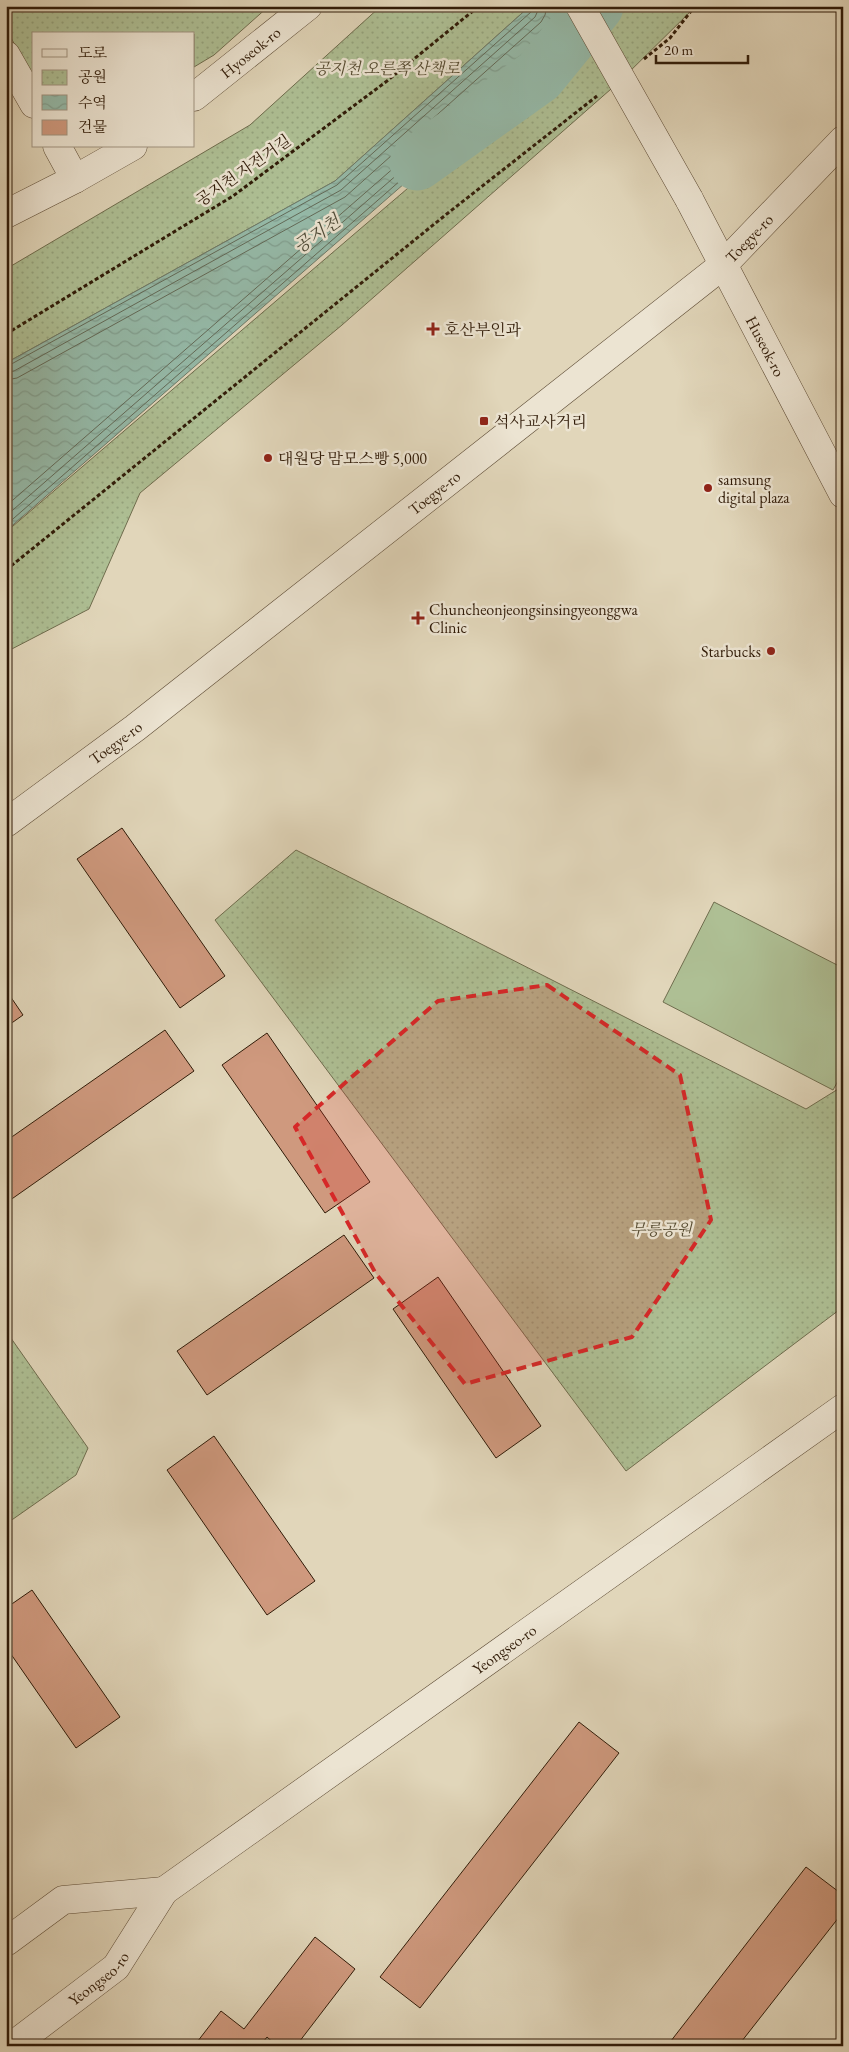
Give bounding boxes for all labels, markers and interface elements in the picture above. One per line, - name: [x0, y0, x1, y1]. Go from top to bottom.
- street label: Hyoseok-ro: [216, 22, 285, 83]
- legend: [32, 32, 195, 148]
- scale bar: [656, 32, 749, 64]
- text: 20 m: [664, 40, 693, 59]
- text: 도로: [78, 43, 107, 62]
- park label: 공지천 오른쪽 산책로: [314, 58, 460, 79]
- text: 공원: [78, 67, 107, 86]
- text: 수역: [78, 93, 107, 112]
- text: 건물: [78, 117, 107, 136]
- street label: 공지천 자전거길: [192, 130, 295, 211]
- water label: 공지천: [289, 208, 346, 258]
- street label: Toegye-ro: [721, 209, 778, 268]
- street label: Huseok-ro: [741, 312, 790, 380]
- place label: 호산부인과: [444, 319, 522, 340]
- marker: 호산부인과: [426, 322, 440, 336]
- place label: 석사교사거리: [494, 411, 587, 432]
- marker: 석사교사거리: [478, 415, 490, 427]
- place label: 대원당 맘모스빵 5,000: [278, 448, 427, 469]
- marker: 대원당 맘모스빵 5,000: [262, 452, 274, 464]
- street label: Toegye-ro: [404, 466, 465, 520]
- place label: samsung digital plaza: [718, 469, 790, 508]
- marker: samsung digital plaza: [702, 482, 714, 494]
- place label: Chuncheonjeongsinsingyeonggwa Clinic: [429, 599, 638, 638]
- marker: Chuncheonjeongsinsingyeonggwa Clinic: [411, 611, 425, 625]
- place label: Starbucks: [701, 641, 761, 662]
- marker: Starbucks: [765, 645, 777, 657]
- street label: Toegye-ro: [85, 716, 147, 769]
- park label: 무릉공원: [630, 1219, 693, 1240]
- street label: Yeongseo-ro: [468, 1619, 541, 1679]
- street label: Yeongseo-ro: [64, 1948, 134, 2011]

